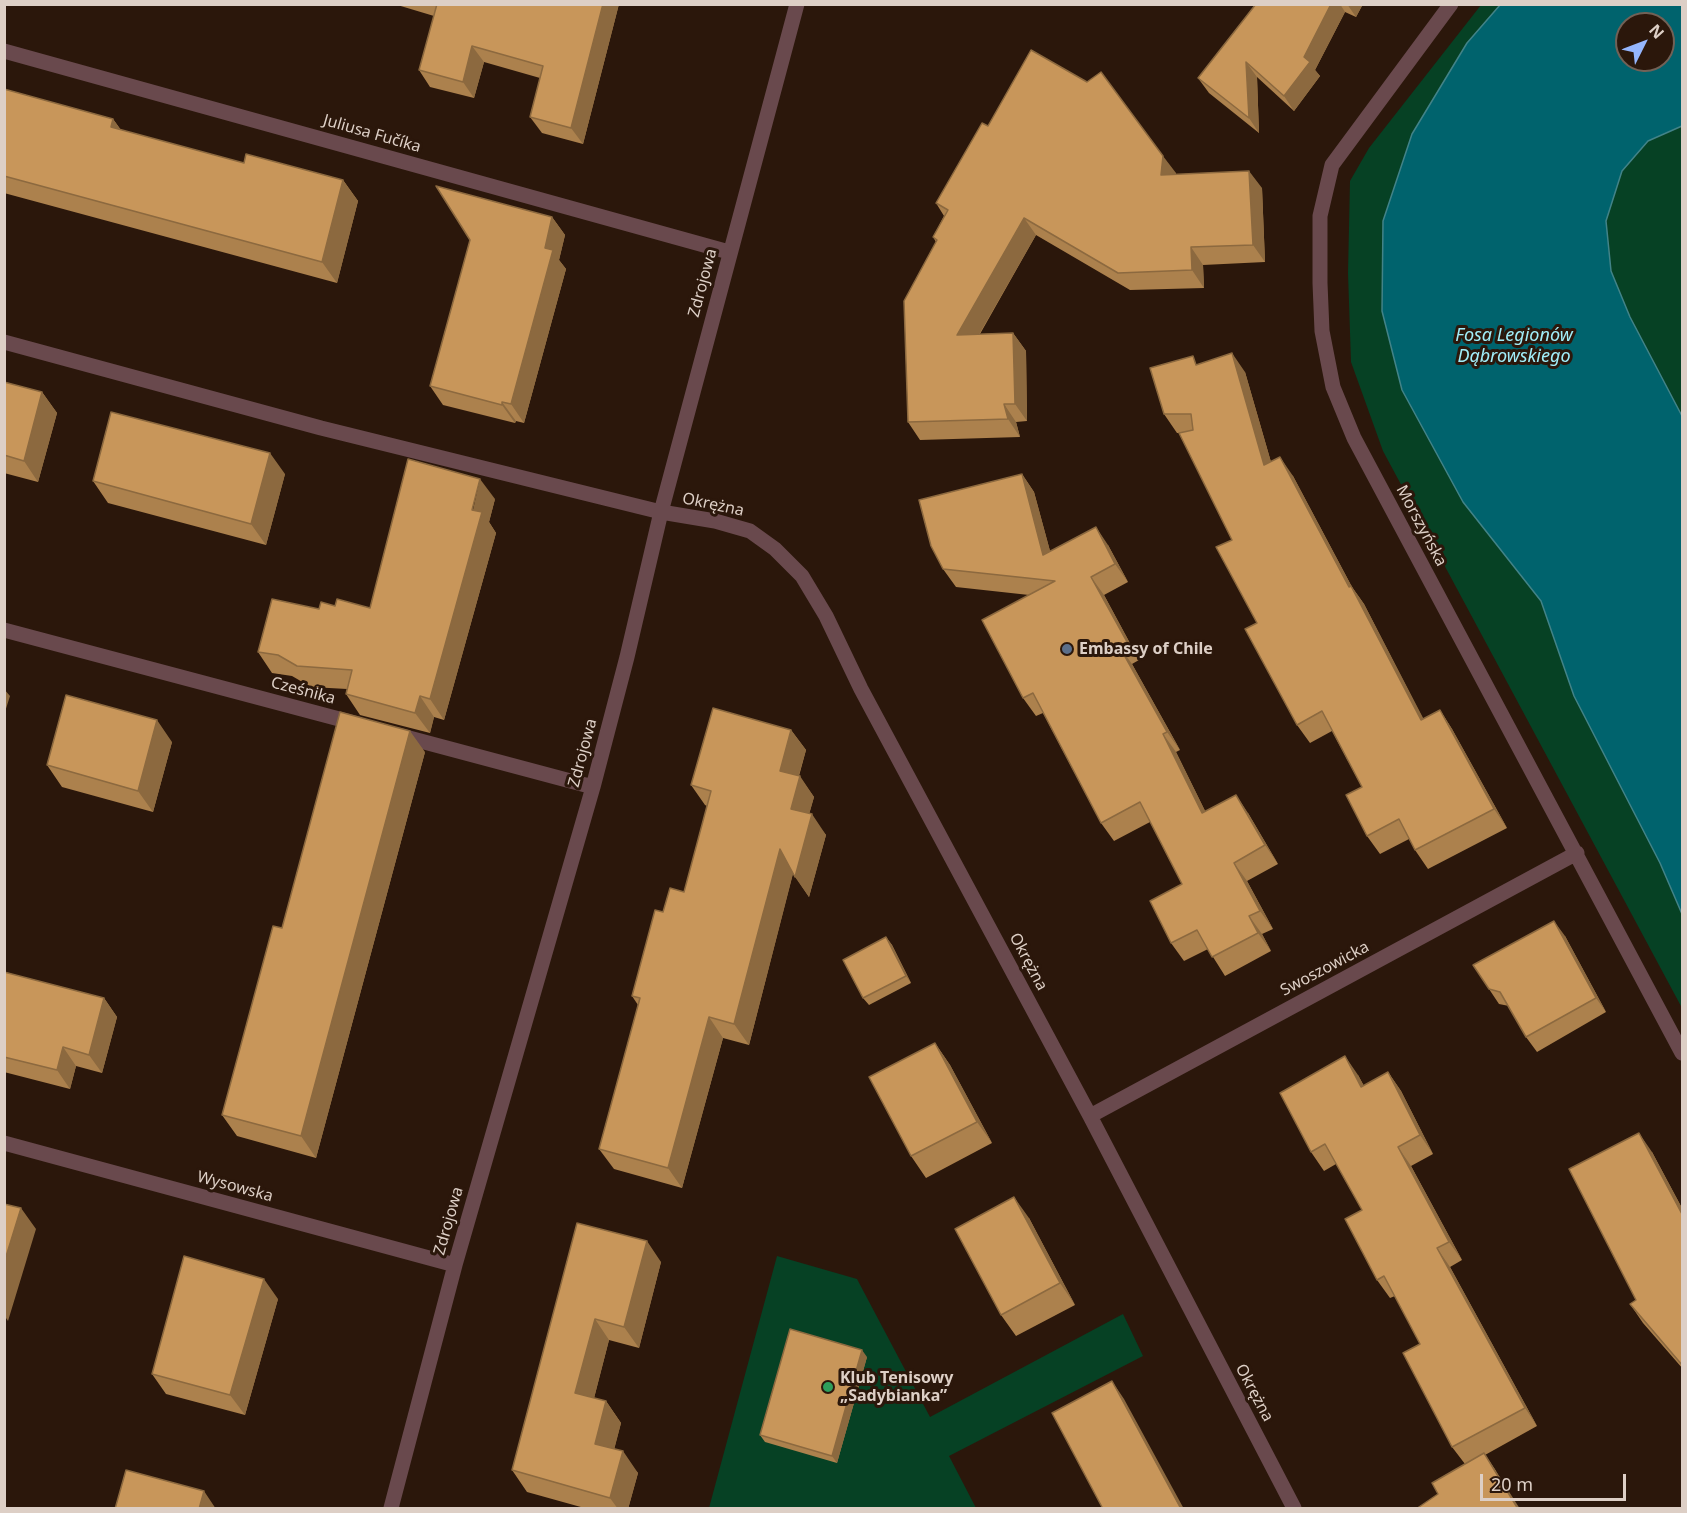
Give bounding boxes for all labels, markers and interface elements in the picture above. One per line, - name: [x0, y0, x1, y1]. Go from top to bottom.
- north arrow: [1615, 12, 1675, 72]
- text: N: [1644, 19, 1669, 43]
- street label: Juliusa Fučíka: [321, 111, 423, 157]
- street label: Zdrojowa: [685, 247, 721, 319]
- water label: Fosa Legionów Dąbrowskiego: [1455, 325, 1573, 368]
- street label: Morszyńska: [1392, 482, 1450, 570]
- street label: Okrężna: [680, 489, 746, 521]
- place label: Embassy of Chile: [1079, 639, 1213, 659]
- marker: Embassy of Chile: [1060, 642, 1074, 656]
- street label: Cześnika: [269, 673, 337, 709]
- street label: Zdrojowa: [565, 717, 601, 789]
- street label: Okrężna: [1005, 930, 1051, 994]
- street label: Swoszowicka: [1277, 938, 1373, 1000]
- street label: Wysowska: [195, 1168, 275, 1206]
- street label: Zdrojowa: [430, 1185, 468, 1257]
- street label: Okrężna: [1231, 1361, 1277, 1425]
- place label: Klub Tenisowy „Sadybianka”: [840, 1368, 953, 1406]
- marker: Klub Tenisowy „Sadybianka”: [821, 1380, 835, 1394]
- scale bar: [1483, 1462, 1628, 1500]
- text: 20 m: [1491, 1472, 1533, 1496]

